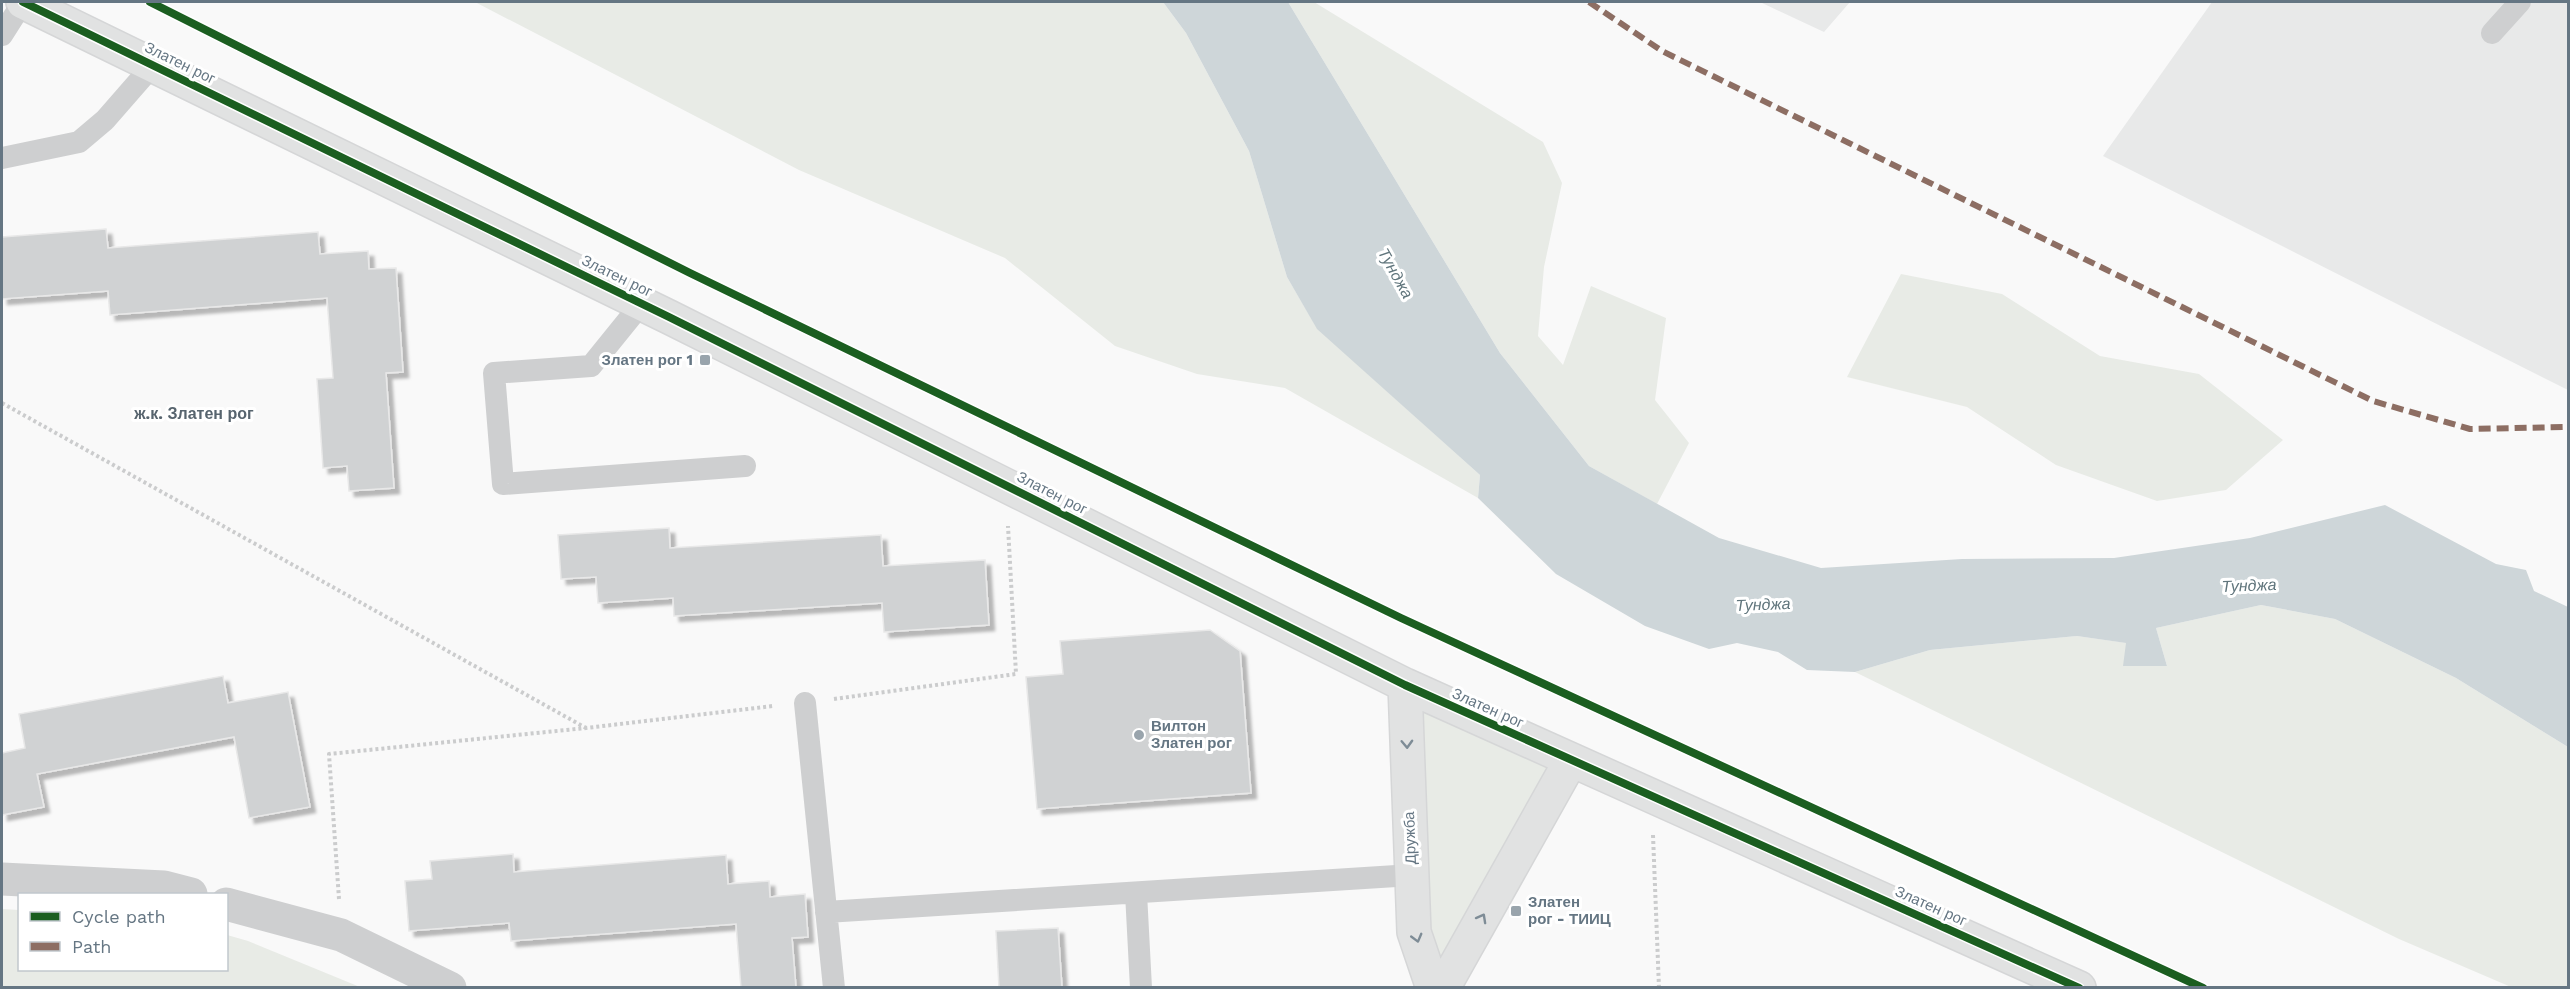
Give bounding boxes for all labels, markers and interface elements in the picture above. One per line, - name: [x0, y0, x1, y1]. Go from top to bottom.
- street label: Златен рог: [142, 38, 219, 88]
- water label: Тунджа: [1374, 245, 1417, 302]
- street label: Златен рог: [579, 251, 656, 301]
- place label: Златен рог 1: [601, 351, 693, 369]
- marker: Златен рог 1: [698, 353, 712, 367]
- district label: ж.к. Златен рог: [133, 404, 254, 423]
- street label: Златен рог: [1014, 468, 1091, 519]
- water label: Тунджа: [2221, 575, 2277, 596]
- water label: Тунджа: [1735, 594, 1791, 615]
- street label: Златен рог: [1449, 684, 1527, 732]
- place label: Вилтон Златен рог: [1151, 717, 1232, 752]
- marker: Вилтон Златен рог: [1132, 728, 1146, 742]
- one-way arrow: [1401, 739, 1414, 748]
- street label: Дружба: [1400, 811, 1420, 865]
- street label: Златен рог: [1892, 882, 1970, 930]
- legend: [18, 893, 228, 971]
- place label: Златен рог - ТИИЦ: [1528, 893, 1611, 928]
- marker: Златен рог - ТИИЦ: [1509, 904, 1523, 918]
- text: Cycle path: [72, 906, 166, 927]
- one-way arrow: [1475, 914, 1486, 924]
- one-way arrow: [1409, 933, 1422, 943]
- text: Path: [72, 936, 112, 957]

